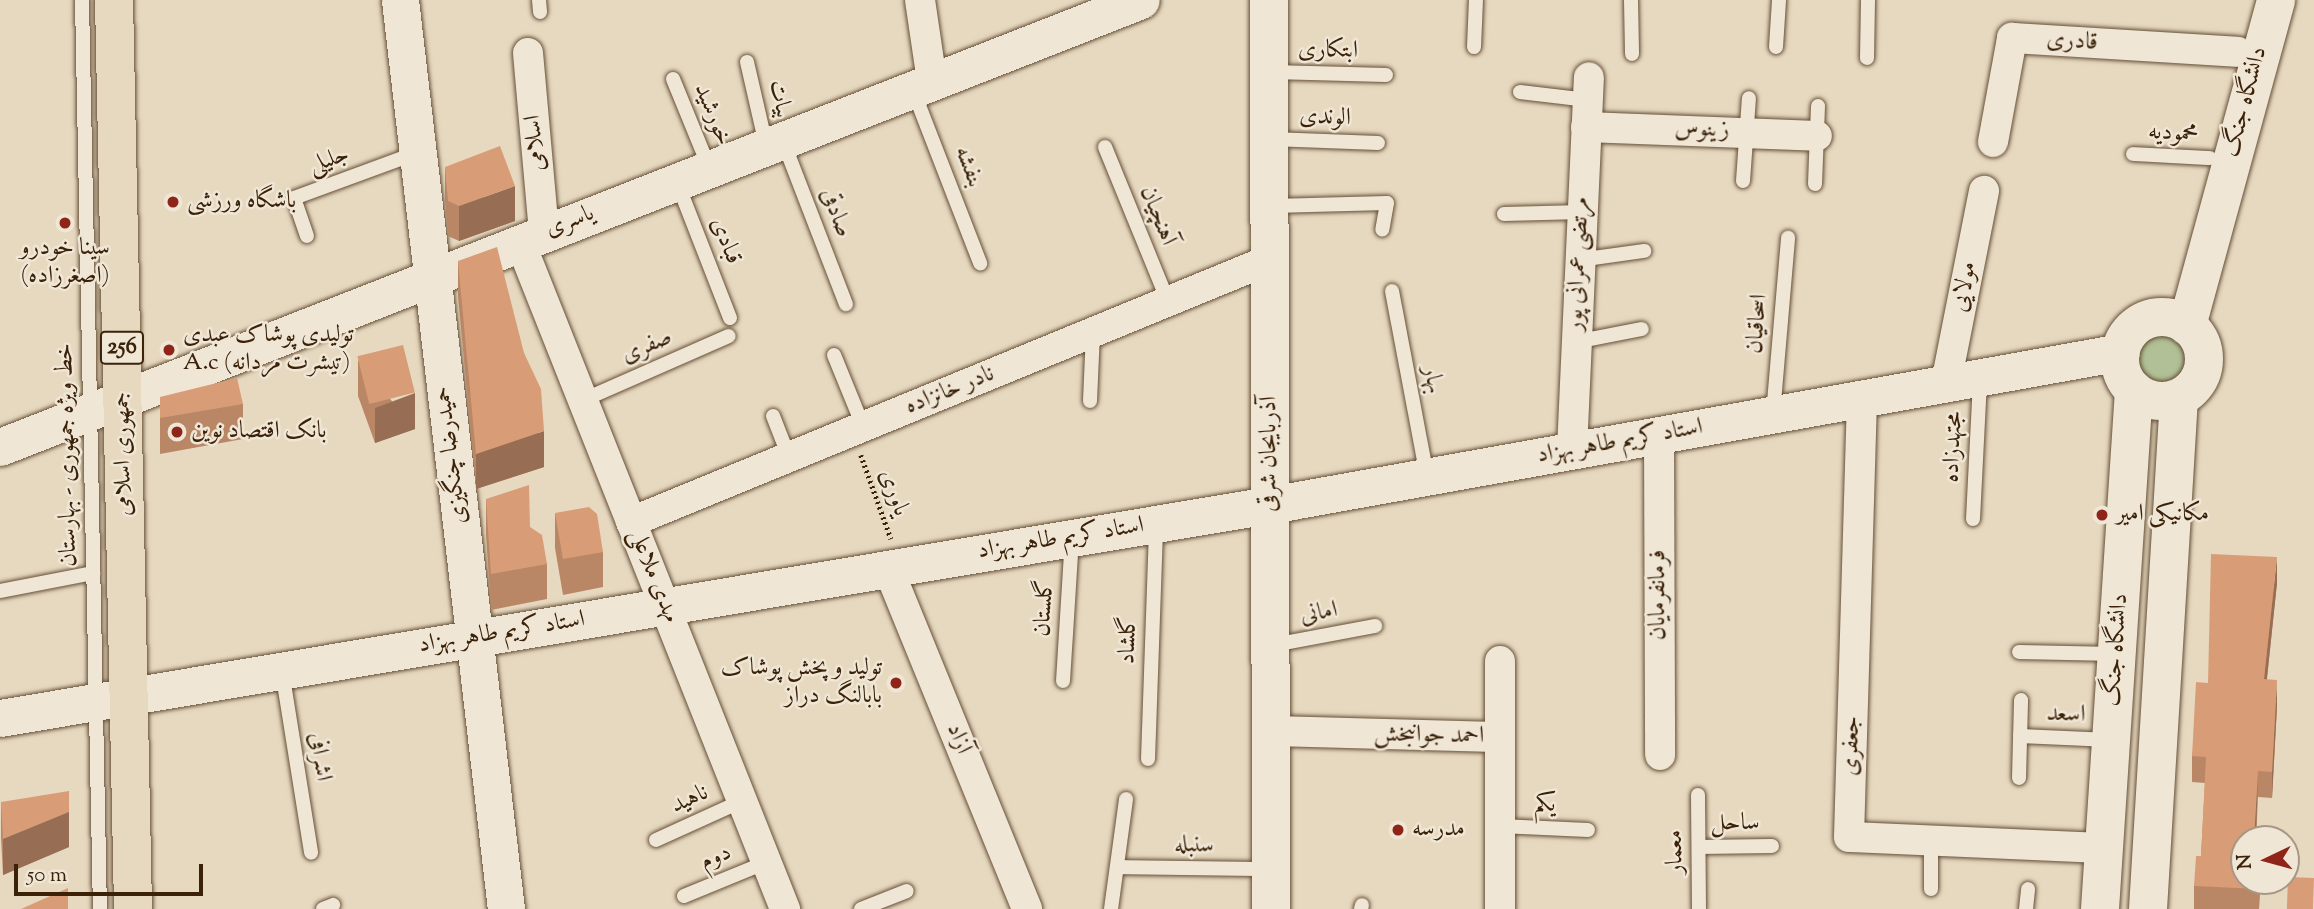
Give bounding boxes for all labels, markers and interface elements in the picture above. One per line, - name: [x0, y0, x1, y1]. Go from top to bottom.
- street label: قادری: [2045, 26, 2099, 58]
- street label: ابتکاری: [1298, 36, 1358, 66]
- street label: دانشگاه جنگ: [2217, 44, 2275, 160]
- street label: بیات: [761, 77, 797, 121]
- street label: خورشید: [687, 80, 737, 150]
- street label: الوندی: [1299, 103, 1351, 133]
- street label: اسلامی: [519, 114, 553, 172]
- street label: زینوس: [1674, 115, 1730, 145]
- street label: محمودیه: [2147, 118, 2199, 150]
- street label: جلیلی: [305, 140, 353, 182]
- street label: بنفشه: [947, 142, 989, 192]
- street label: آهنچیان: [1132, 182, 1182, 250]
- street label: صادقی: [813, 184, 857, 242]
- place label: باشگاه ورزشی: [187, 188, 296, 216]
- marker: باشگاه ورزشی: [165, 194, 181, 210]
- street label: مرتضی عمرانی پور: [1561, 196, 1597, 332]
- street label: یاسری: [542, 200, 598, 244]
- street label: قبادی: [703, 214, 747, 268]
- marker: سینا خودرو (اصغرزاده): [57, 215, 73, 231]
- place label: سینا خودرو (اصغرزاده): [20, 235, 110, 291]
- street label: مولایی: [1946, 259, 1984, 315]
- street label: اسحاقیان: [1741, 293, 1775, 355]
- place label: تولیدی پوشاک عبدی A.c (تیشرت مردانه): [183, 322, 354, 378]
- street label: صفری: [617, 324, 677, 370]
- road number: 256: [99, 328, 145, 368]
- marker: تولیدی پوشاک عبدی A.c (تیشرت مردانه): [161, 342, 177, 358]
- street label: خط ویژه جمهوری - بهارستان: [52, 343, 84, 567]
- street label: نادر خانزاده: [901, 360, 999, 422]
- street label: بهار: [1415, 364, 1449, 396]
- street label: حمیدرضا چنگیزی: [429, 384, 475, 526]
- street label: جمهوری اسلامی: [109, 392, 139, 516]
- street label: آذربایجان شرقی: [1256, 396, 1284, 512]
- street label: مجتهدزاده: [1938, 411, 1970, 483]
- street label: استاد کریم طاهر بهزاد: [1535, 413, 1705, 471]
- place label: بانک اقتصاد نوین: [191, 418, 327, 446]
- marker: بانک اقتصاد نوین: [169, 424, 185, 440]
- street label: یاوری: [871, 466, 915, 520]
- place label: مکانیکی امیر: [2116, 501, 2209, 529]
- marker: مکانیکی امیر: [2094, 507, 2110, 523]
- street label: استاد کریم طاهر بهزاد: [976, 512, 1146, 566]
- street label: مهدی ملاعلی: [621, 525, 685, 627]
- street label: فرمانفرمایان: [1645, 550, 1673, 640]
- street label: گلستان: [1029, 578, 1061, 638]
- street label: دانشگاه جنگ: [2099, 593, 2135, 707]
- street label: امانی: [1298, 596, 1340, 632]
- street label: استاد کریم طاهر بهزاد: [417, 606, 587, 660]
- street label: گلشاد: [1114, 615, 1144, 665]
- place label: تولید و پخش پوشاک بابالنگ دراز: [721, 655, 882, 711]
- marker: تولید و پخش پوشاک بابالنگ دراز: [888, 675, 904, 691]
- street label: اسعد: [2046, 700, 2086, 730]
- street label: جعفری: [1837, 715, 1867, 777]
- street label: آزاد: [939, 719, 977, 759]
- street label: احمد جوانبخش: [1373, 721, 1485, 751]
- street label: اشرافی: [301, 731, 337, 783]
- street label: ناهید: [667, 779, 713, 821]
- street label: یکم: [1534, 790, 1556, 820]
- street label: ساحل: [1710, 810, 1760, 838]
- place label: مدرسه: [1412, 816, 1465, 844]
- marker: مدرسه: [1390, 822, 1406, 838]
- north arrow: [2230, 825, 2300, 895]
- street label: معمار: [1661, 830, 1691, 874]
- street label: سنبله: [1174, 831, 1214, 861]
- street label: دوم: [696, 839, 736, 877]
- scale bar: [18, 850, 206, 894]
- text: N: [2231, 853, 2260, 870]
- text: 50 m: [27, 861, 67, 891]

